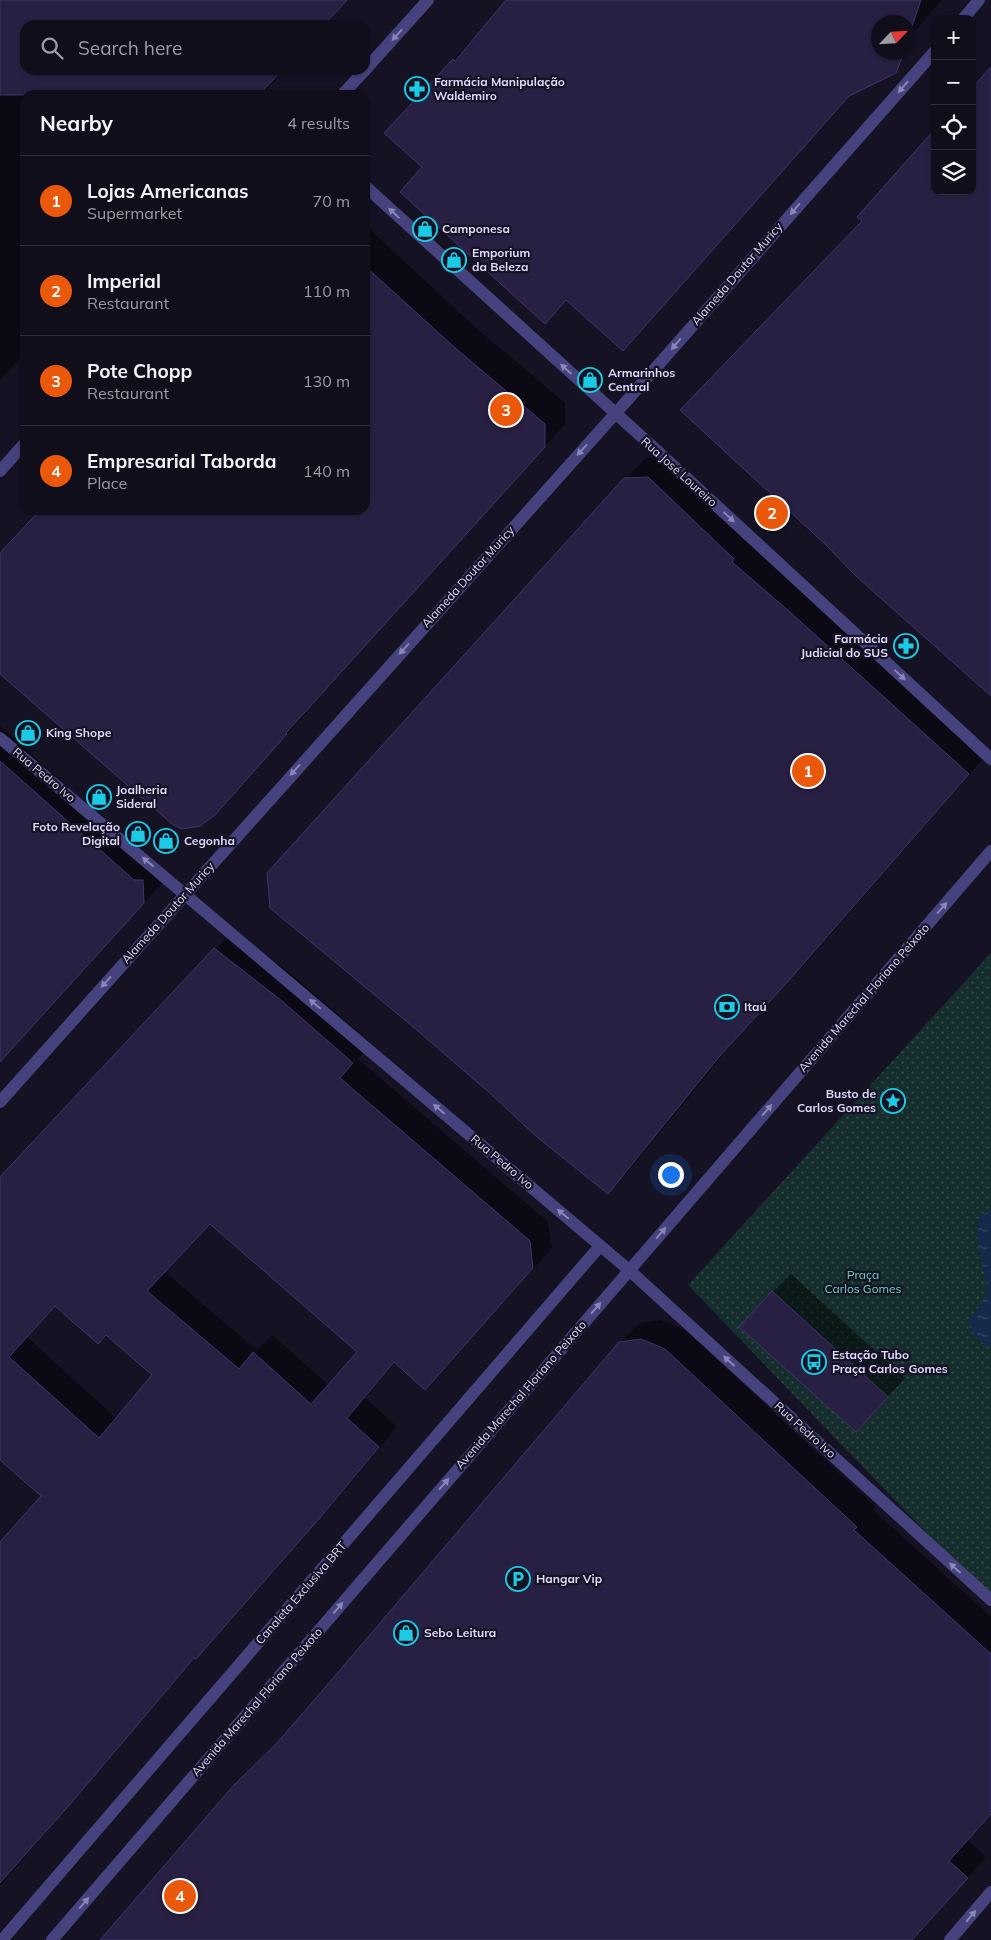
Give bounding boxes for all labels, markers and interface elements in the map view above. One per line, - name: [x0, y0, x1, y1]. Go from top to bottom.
- north arrow: [871, 15, 916, 60]
- map controls: [931, 15, 976, 195]
- button: +: [931, 15, 976, 60]
- search box: [20, 20, 370, 75]
- one-way arrow: [391, 28, 403, 40]
- icon: search: [38, 34, 66, 62]
- text: Search here: [78, 36, 182, 60]
- button: −: [931, 60, 976, 105]
- place label: Farmácia Manipulação Waldemiro: [434, 74, 565, 103]
- pharmacy icon: Farmácia Manipulação Waldemiro: [404, 76, 430, 102]
- one-way arrow: [897, 81, 908, 94]
- button: locate: [931, 105, 976, 150]
- text: Nearby: [40, 110, 113, 136]
- text: 4 results: [287, 113, 350, 133]
- button: layers: [931, 150, 976, 195]
- text: Lojas Americanas: [87, 179, 248, 203]
- text: 1: [51, 191, 61, 211]
- text: 70 m: [313, 191, 350, 211]
- text: Supermarket: [87, 203, 182, 223]
- one-way arrow: [789, 203, 801, 215]
- one-way arrow: [388, 207, 400, 219]
- shop icon: Camponesa: [412, 216, 438, 242]
- street label: Alameda Doutor Muricy: [688, 219, 786, 328]
- place label: Camponesa: [442, 221, 510, 236]
- place label: Emporium da Beleza: [472, 245, 530, 274]
- shop icon: Emporium da Beleza: [441, 247, 467, 273]
- text: Imperial: [87, 269, 161, 293]
- text: 2: [51, 281, 61, 301]
- text: 110 m: [303, 281, 350, 301]
- text: Restaurant: [87, 293, 169, 313]
- one-way arrow: [670, 338, 682, 350]
- text: Pote Chopp: [87, 359, 192, 383]
- one-way arrow: [559, 364, 572, 375]
- place label: Armarinhos Central: [608, 365, 675, 394]
- shop icon: Armarinhos Central: [577, 367, 603, 393]
- text: 3: [51, 371, 61, 391]
- text: 130 m: [303, 371, 350, 391]
- text: Restaurant: [87, 383, 169, 403]
- pin: 3: [490, 391, 522, 429]
- street label: Rua José Loureiro: [638, 434, 721, 510]
- one-way arrow: [577, 444, 588, 457]
- text: Empresarial Taborda: [87, 449, 277, 473]
- text: 4: [51, 461, 61, 481]
- text: 140 m: [303, 461, 350, 481]
- text: Place: [87, 473, 127, 493]
- pin: 2: [756, 494, 788, 532]
- one-way arrow: [722, 511, 734, 523]
- street label: Alameda Doutor Muricy: [418, 522, 518, 631]
- place label: Farmácia Judicial do SUS: [801, 631, 888, 660]
- pharmacy icon: Farmácia Judicial do SUS: [893, 633, 919, 659]
- one-way arrow: [398, 643, 410, 655]
- one-way arrow: [893, 669, 905, 681]
- shop icon: King Shope: [15, 720, 41, 746]
- place label: King Shope: [46, 725, 112, 740]
- street label: Rua Pedro Ivo: [10, 744, 79, 805]
- pin: 1: [792, 752, 824, 790]
- one-way arrow: [290, 764, 301, 777]
- place label: Joalheria Sideral: [116, 782, 167, 811]
- shop icon: Joalheria Sideral: [86, 784, 112, 810]
- place label: Foto Revelação Digital: [33, 819, 120, 848]
- shop icon: Foto Revelação Digital: [125, 821, 151, 847]
- shop icon: Cegonha: [153, 828, 179, 854]
- place label: Cegonha: [184, 833, 235, 848]
- one-way arrow: [141, 857, 154, 868]
- street label: Alameda Doutor Muricy: [118, 858, 218, 967]
- one-way arrow: [936, 902, 947, 914]
- street label: Avenida Marechal Floriano Peixoto: [795, 920, 932, 1075]
- one-way arrow: [100, 976, 112, 988]
- bank icon: Itaú: [714, 994, 740, 1020]
- one-way arrow: [309, 999, 321, 1010]
- place label: Itaú: [744, 999, 767, 1014]
- place label: Busto de Carlos Gomes: [797, 1086, 876, 1115]
- place icon: Busto de Carlos Gomes: [880, 1088, 906, 1114]
- one-way arrow: [433, 1104, 445, 1115]
- one-way arrow: [761, 1104, 772, 1117]
- street label: Rua Pedro Ivo: [468, 1131, 537, 1192]
- your location: [658, 1162, 684, 1188]
- one-way arrow: [557, 1209, 569, 1220]
- one-way arrow: [655, 1227, 666, 1240]
- park label: Praça Carlos Gomes: [825, 1267, 902, 1296]
- one-way arrow: [590, 1303, 602, 1315]
- street label: Avenida Marechal Floriano Peixoto: [452, 1317, 589, 1472]
- place label: Estação Tubo Praça Carlos Gomes: [832, 1347, 948, 1376]
- bus stop icon: Estação Tubo Praça Carlos Gomes: [801, 1349, 827, 1375]
- one-way arrow: [724, 1355, 736, 1367]
- street label: Rua Pedro Ivo: [772, 1398, 839, 1461]
- one-way arrow: [438, 1479, 450, 1491]
- street label: Canaleta Exclusiva BRT: [252, 1538, 350, 1647]
- one-way arrow: [949, 1562, 961, 1573]
- parking icon: Hangar Vip: [505, 1566, 531, 1592]
- place label: Hangar Vip: [536, 1571, 602, 1586]
- one-way arrow: [332, 1602, 344, 1614]
- shop icon: Sebo Leitura: [393, 1620, 419, 1646]
- street label: Avenida Marechal Floriano Peixoto: [188, 1624, 325, 1779]
- place label: Sebo Leitura: [424, 1625, 496, 1640]
- pin: 4: [164, 1877, 196, 1915]
- one-way arrow: [78, 1897, 89, 1910]
- one-way arrow: [965, 1910, 976, 1923]

